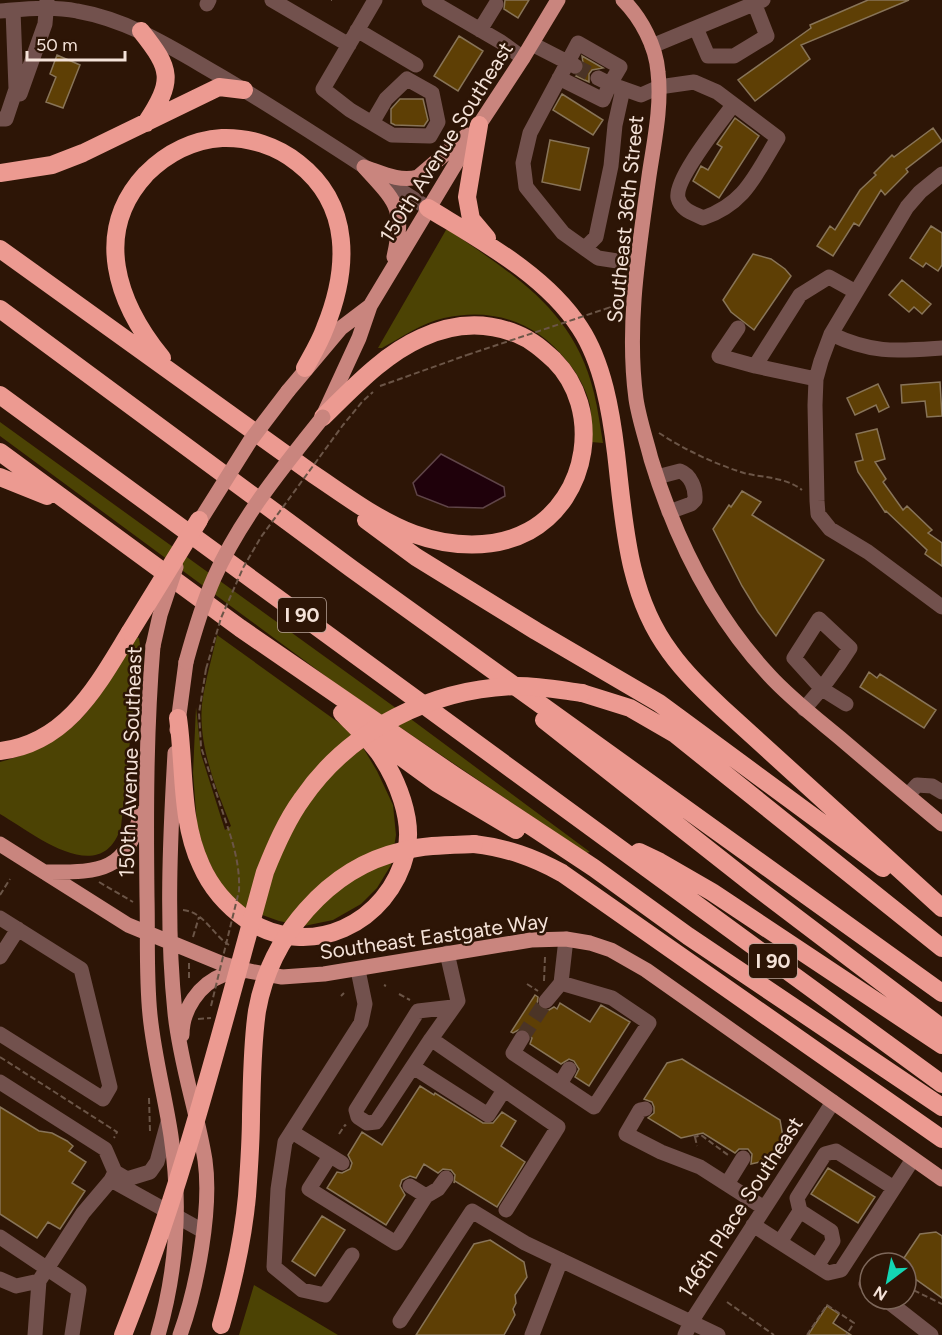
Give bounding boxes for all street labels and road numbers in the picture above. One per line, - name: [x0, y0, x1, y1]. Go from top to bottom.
- street label: 150th Avenue Southeast: [374, 37, 518, 247]
- street label: Southeast 36th Street: [602, 114, 648, 324]
- road number: I 90: [278, 598, 326, 632]
- street label: 150th Avenue Southeast: [113, 646, 147, 878]
- street label: Southeast Eastgate Way: [318, 908, 550, 964]
- road number: I 90: [749, 944, 797, 978]
- street label: 146th Place Southeast: [672, 1112, 808, 1302]

